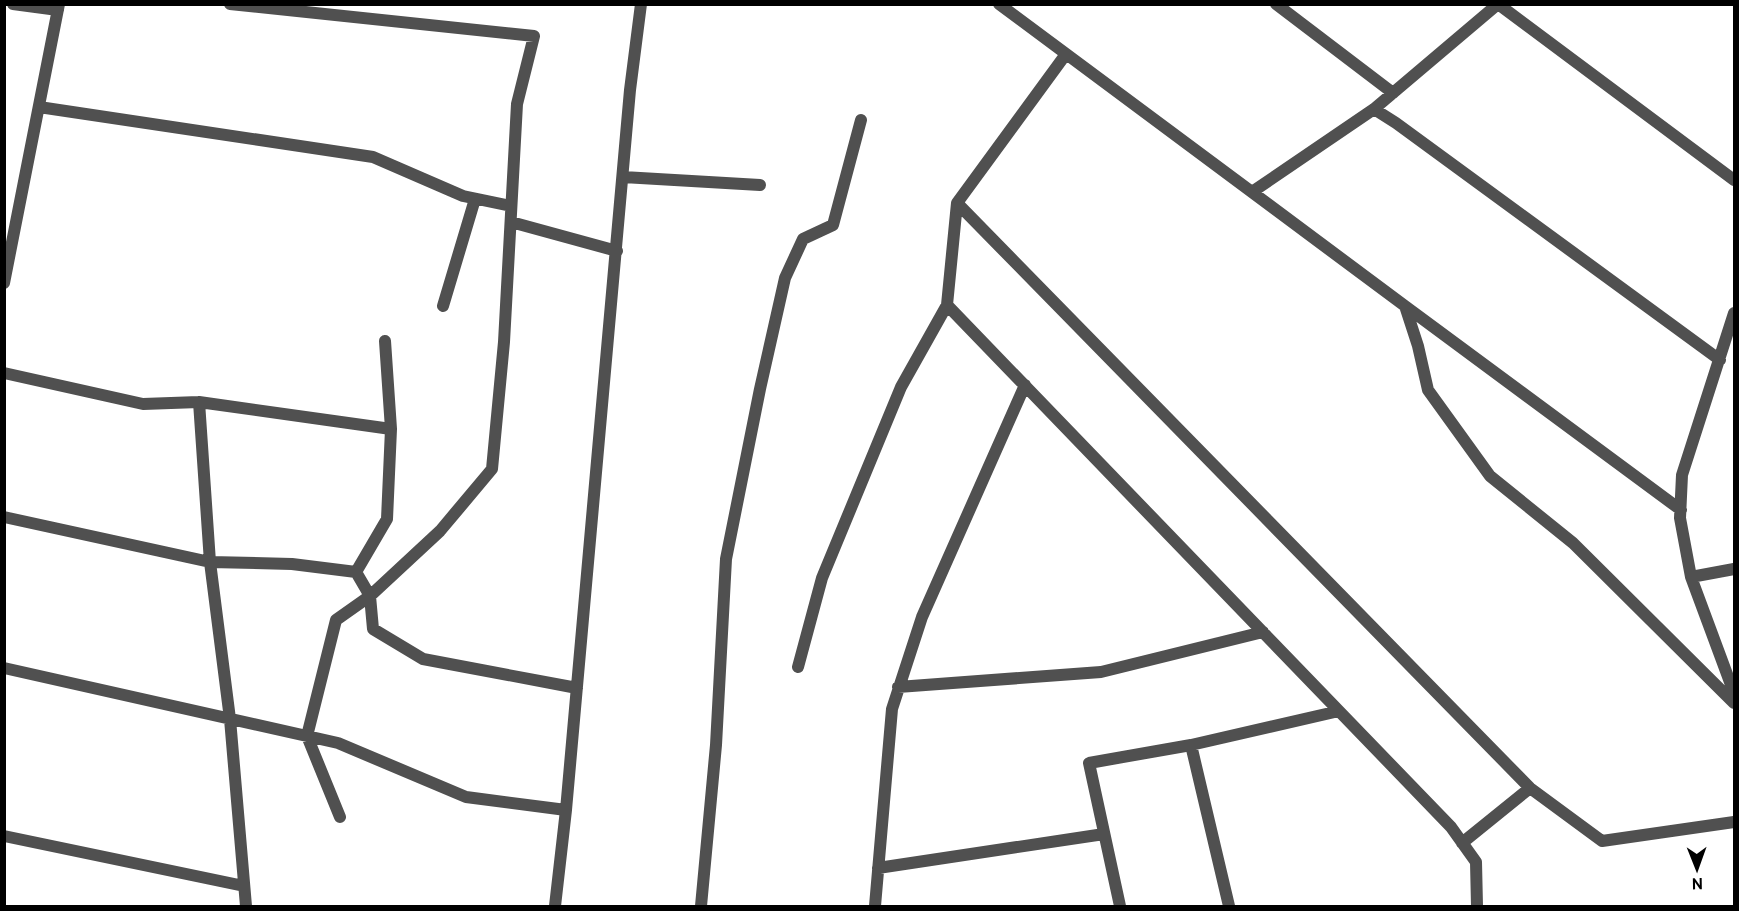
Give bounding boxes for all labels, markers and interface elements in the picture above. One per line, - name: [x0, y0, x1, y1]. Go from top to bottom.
- north arrow: [1667, 839, 1727, 899]
- text: N: [1691, 872, 1703, 892]

